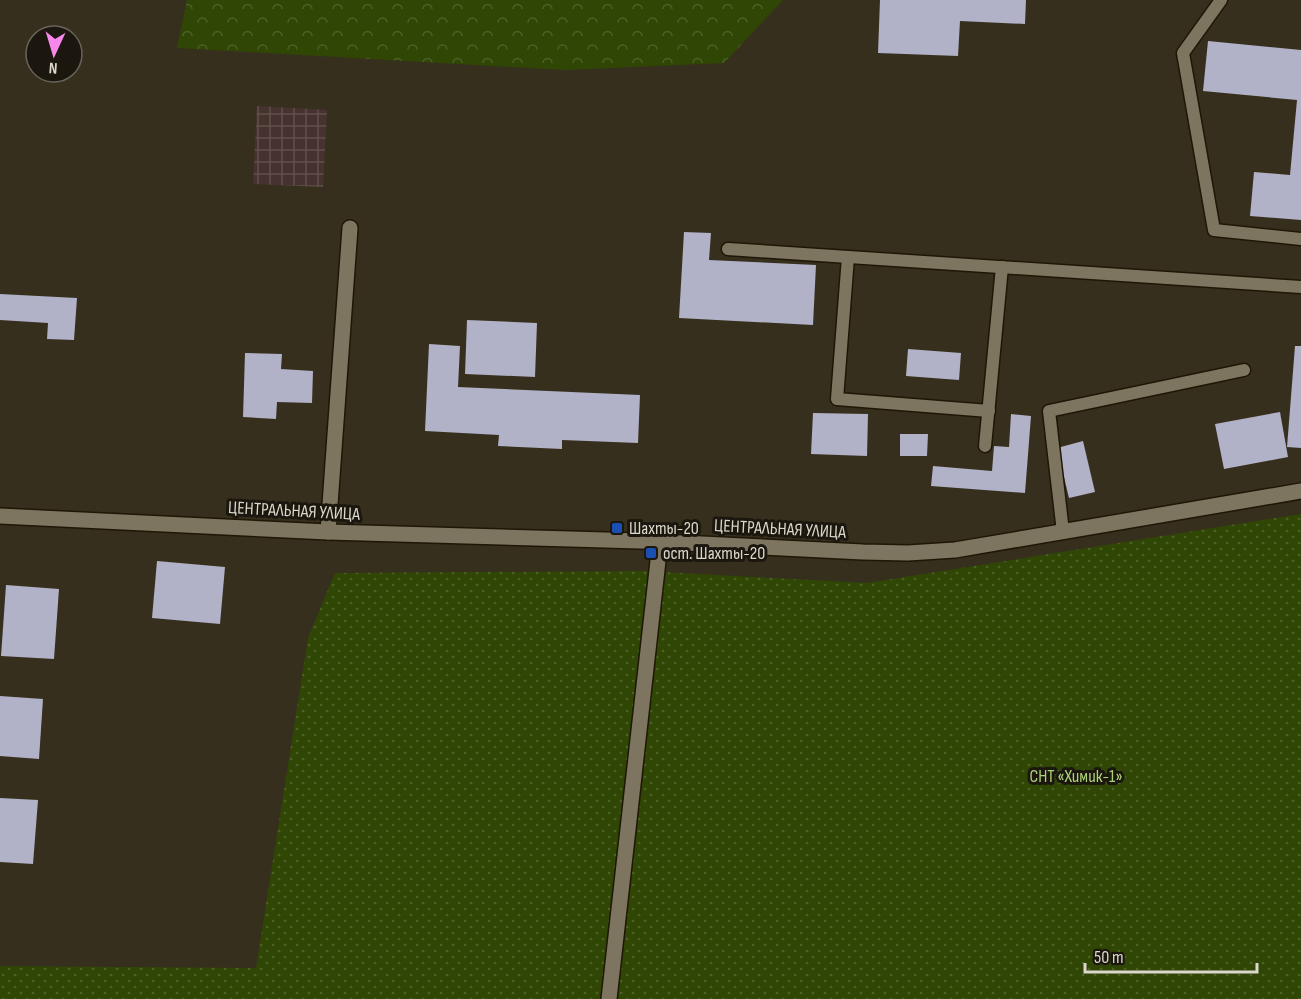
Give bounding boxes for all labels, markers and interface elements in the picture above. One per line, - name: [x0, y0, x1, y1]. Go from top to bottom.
- north arrow: [24, 24, 84, 84]
- text: N: [48, 58, 58, 77]
- street label: ЦЕНТРАЛЬНАЯ УЛИЦА: [228, 497, 361, 525]
- street label: ЦЕНТРАЛЬНАЯ УЛИЦА: [714, 515, 847, 543]
- place label: Шахты-20: [629, 518, 699, 539]
- marker: Шахты-20: [610, 521, 624, 535]
- place label: ост. Шахты-20: [663, 543, 765, 564]
- marker: ост. Шахты-20: [644, 546, 658, 560]
- park label: СНТ «Химик-1»: [1029, 766, 1123, 787]
- scale bar: [1085, 936, 1258, 974]
- text: 50 m: [1094, 947, 1124, 968]

